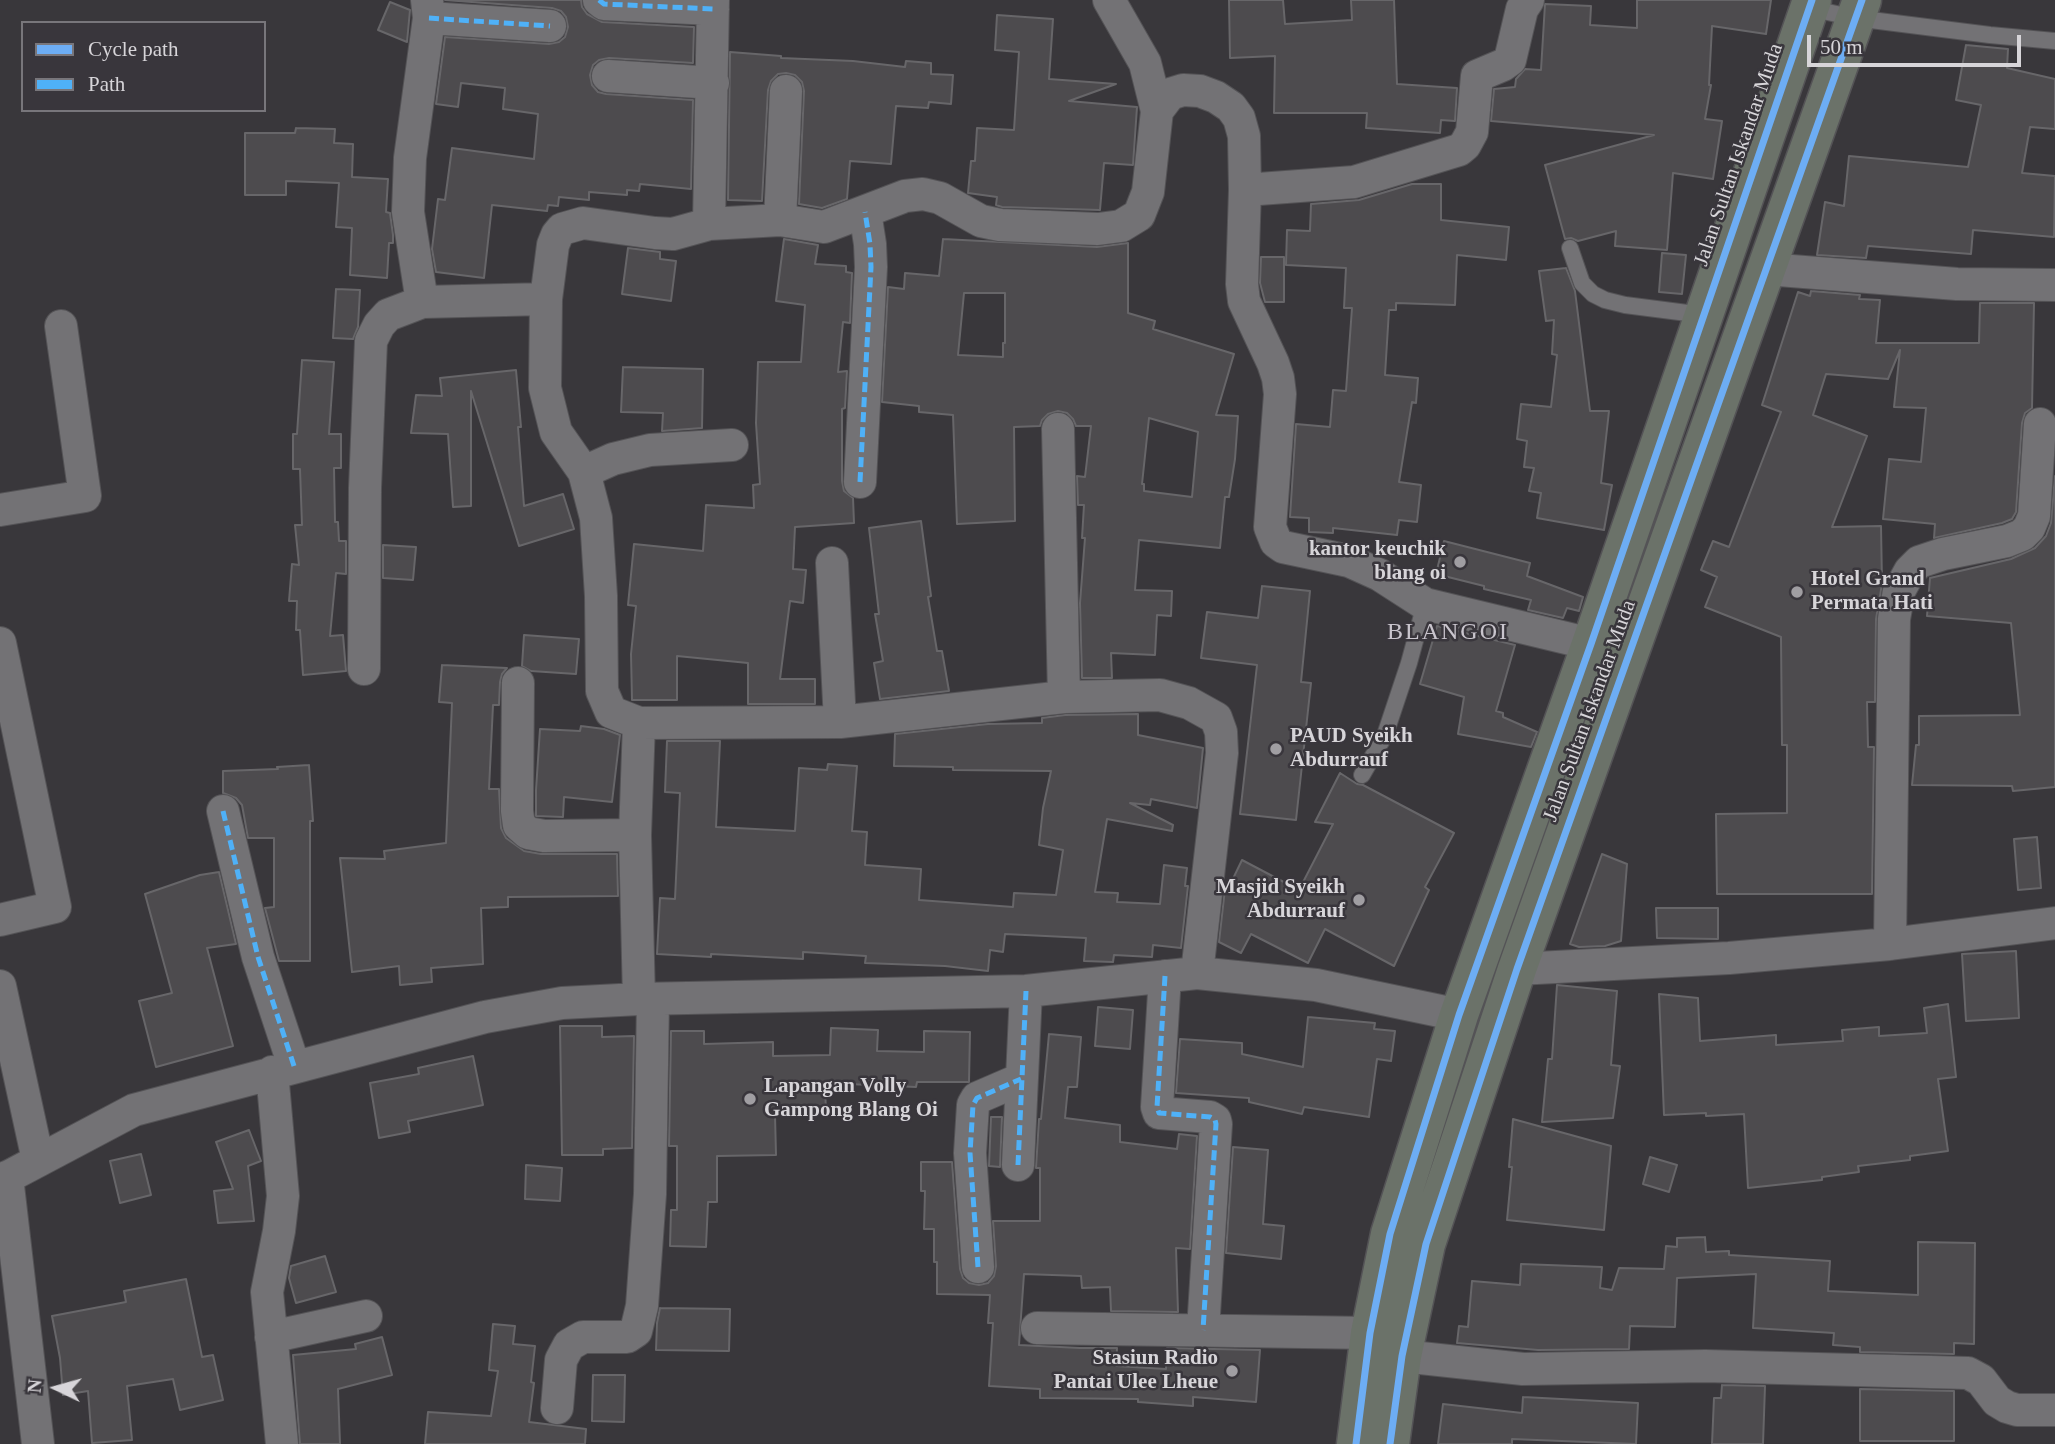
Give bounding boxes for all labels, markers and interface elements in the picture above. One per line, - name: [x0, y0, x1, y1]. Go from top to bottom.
- legend: [21, 21, 266, 112]
- scale bar: [1810, 21, 2024, 65]
- text: 50 m: [1820, 35, 1863, 59]
- text: Cycle path: [88, 37, 178, 61]
- street label: Jalan Sultan Iskandar Muda: [1689, 40, 1789, 270]
- text: Path: [88, 72, 125, 96]
- place label: kantor keuchik blang oi: [1309, 537, 1446, 587]
- marker: kantor keuchik blang oi: [1452, 554, 1468, 570]
- place label: Hotel Grand Permata Hati: [1811, 567, 1933, 617]
- marker: Hotel Grand Permata Hati: [1789, 584, 1805, 600]
- street label: Jalan Sultan Iskandar Muda: [1538, 597, 1642, 825]
- district label: BLANGOI: [1388, 619, 1508, 647]
- place label: PAUD Syeikh Abdurrauf: [1290, 724, 1413, 774]
- marker: PAUD Syeikh Abdurrauf: [1268, 741, 1284, 757]
- place label: Masjid Syeikh Abdurrauf: [1216, 875, 1345, 925]
- marker: Masjid Syeikh Abdurrauf: [1351, 892, 1367, 908]
- place label: Lapangan Volly Gampong Blang Oi: [764, 1074, 938, 1124]
- marker: Lapangan Volly Gampong Blang Oi: [742, 1091, 758, 1107]
- place label: Stasiun Radio Pantai Ulee Lheue: [1054, 1346, 1218, 1396]
- north arrow: [21, 1353, 91, 1423]
- marker: Stasiun Radio Pantai Ulee Lheue: [1224, 1363, 1240, 1379]
- text: N: [24, 1378, 46, 1394]

